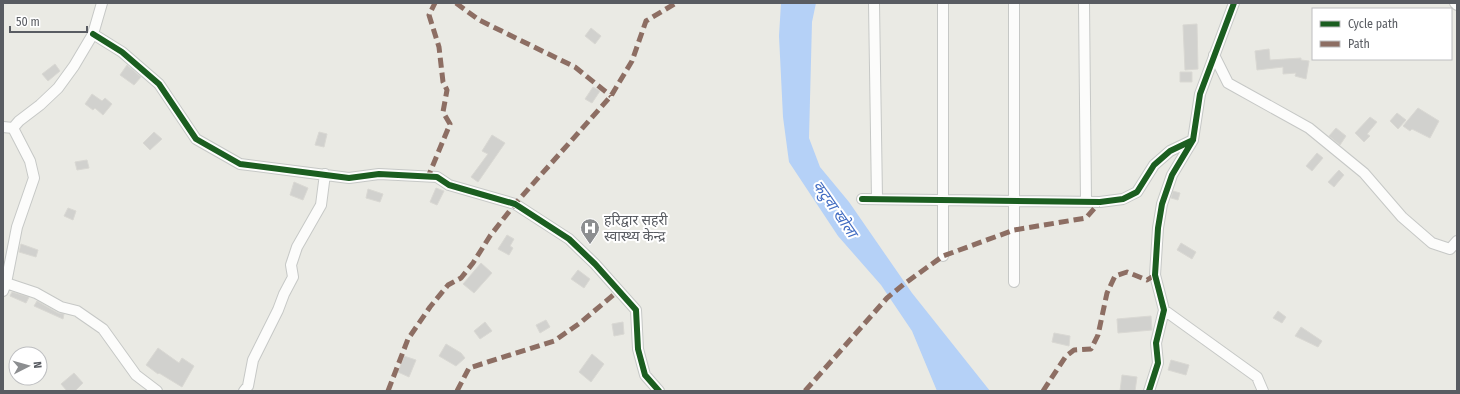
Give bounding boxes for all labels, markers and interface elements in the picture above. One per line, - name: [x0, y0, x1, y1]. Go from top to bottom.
- scale bar: [10, 8, 87, 34]
- legend: [1312, 8, 1452, 60]
- text: 50 m: [16, 15, 40, 29]
- text: Cycle path: [1348, 17, 1398, 31]
- text: Path: [1348, 37, 1370, 51]
- water label: कटुवा खोला: [808, 177, 863, 244]
- place label: हरिद्वार सहरी स्वास्थ्य केन्द्र: [604, 212, 668, 245]
- hospital icon: हरिद्वार सहरी स्वास्थ्य केन्द्र: [579, 217, 601, 245]
- north arrow: [8, 346, 48, 386]
- text: N: [31, 361, 44, 369]

